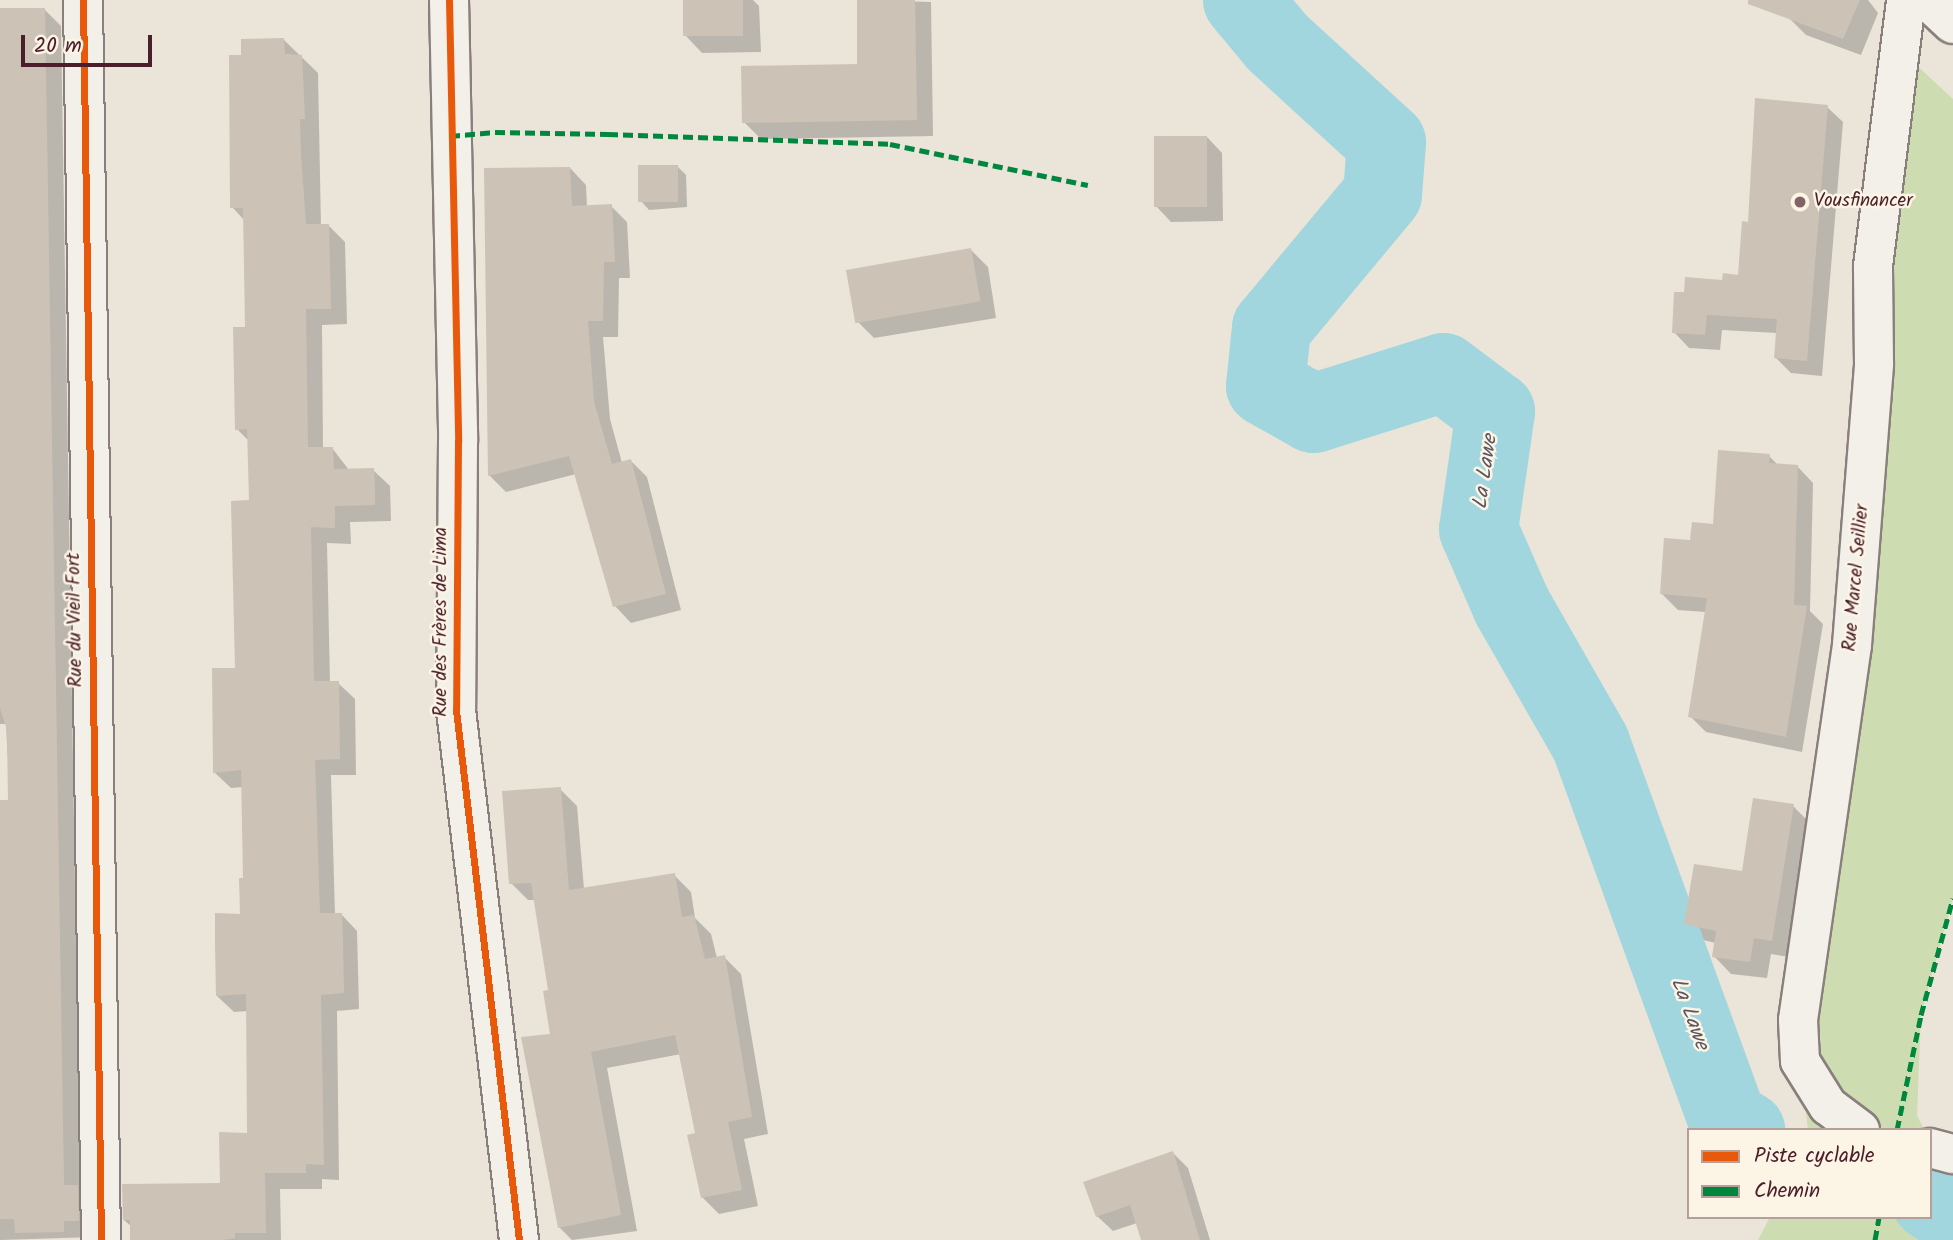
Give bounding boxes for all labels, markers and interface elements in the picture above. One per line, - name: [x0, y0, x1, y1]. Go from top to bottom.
- scale bar: [24, 21, 156, 65]
- text: 20 m: [34, 30, 82, 63]
- place label: Vousfinancer: [1814, 191, 1912, 213]
- marker: Vousfinancer: [1792, 194, 1808, 210]
- water label: La Lawe: [1468, 433, 1504, 511]
- street label: Rue Marcel Seillier: [1839, 503, 1875, 653]
- street label: Rue des Frères de Lima: [431, 527, 453, 717]
- street label: Rue du Vieil Fort: [63, 552, 89, 688]
- water label: La Lawe: [1664, 975, 1714, 1053]
- legend: [1687, 1128, 1932, 1219]
- text: Piste cyclable: [1754, 1140, 1875, 1173]
- text: Chemin: [1754, 1175, 1820, 1208]

